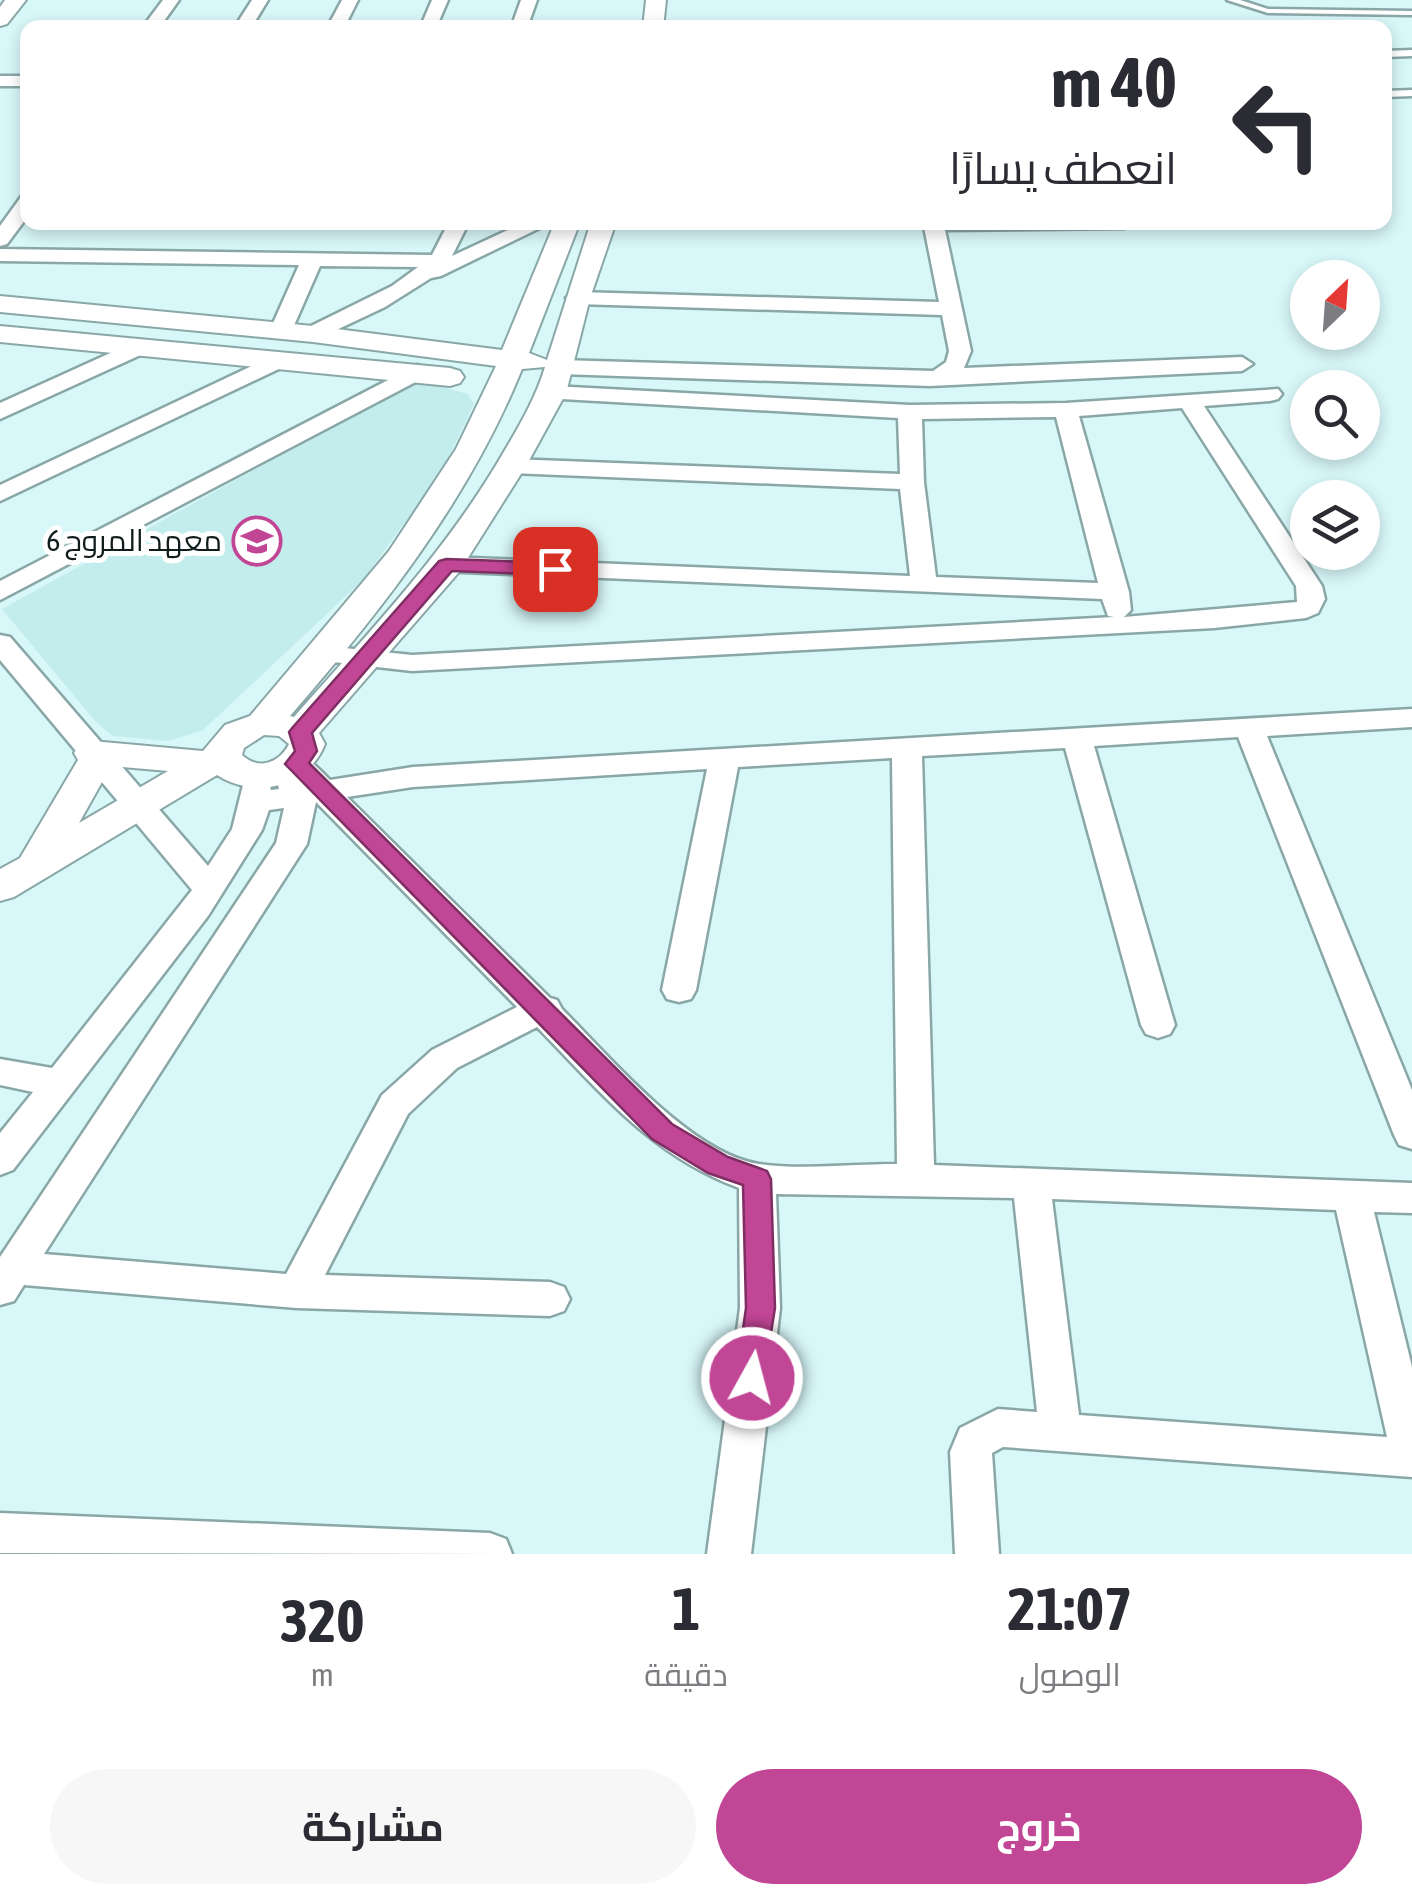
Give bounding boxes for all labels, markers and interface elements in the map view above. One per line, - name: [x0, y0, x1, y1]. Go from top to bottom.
- text: 40 m: [1051, 42, 1177, 122]
- icon: left: [1212, 60, 1342, 190]
- text: انعطف يسارًا: [949, 142, 1177, 194]
- north arrow: [1290, 260, 1380, 350]
- map controls: [1290, 260, 1380, 570]
- button: search: [1290, 370, 1380, 460]
- button: layers: [1290, 480, 1380, 570]
- school or university icon: معهد المروج 6: [231, 515, 283, 567]
- place label: معهد المروج 6: [46, 523, 222, 561]
- pin: [513, 527, 598, 612]
- icon: arrive: [528, 542, 583, 597]
- position arrow: [700, 1326, 804, 1430]
- text: 1: [672, 1574, 700, 1643]
- text: 21:07: [1007, 1574, 1132, 1643]
- text: 320: [280, 1586, 365, 1655]
- text: m: [311, 1656, 334, 1693]
- text: دقيقة: [644, 1656, 728, 1693]
- text: الوصول: [1019, 1656, 1121, 1693]
- button: مشاركة: [50, 1769, 696, 1884]
- button: خروج: [716, 1769, 1362, 1884]

